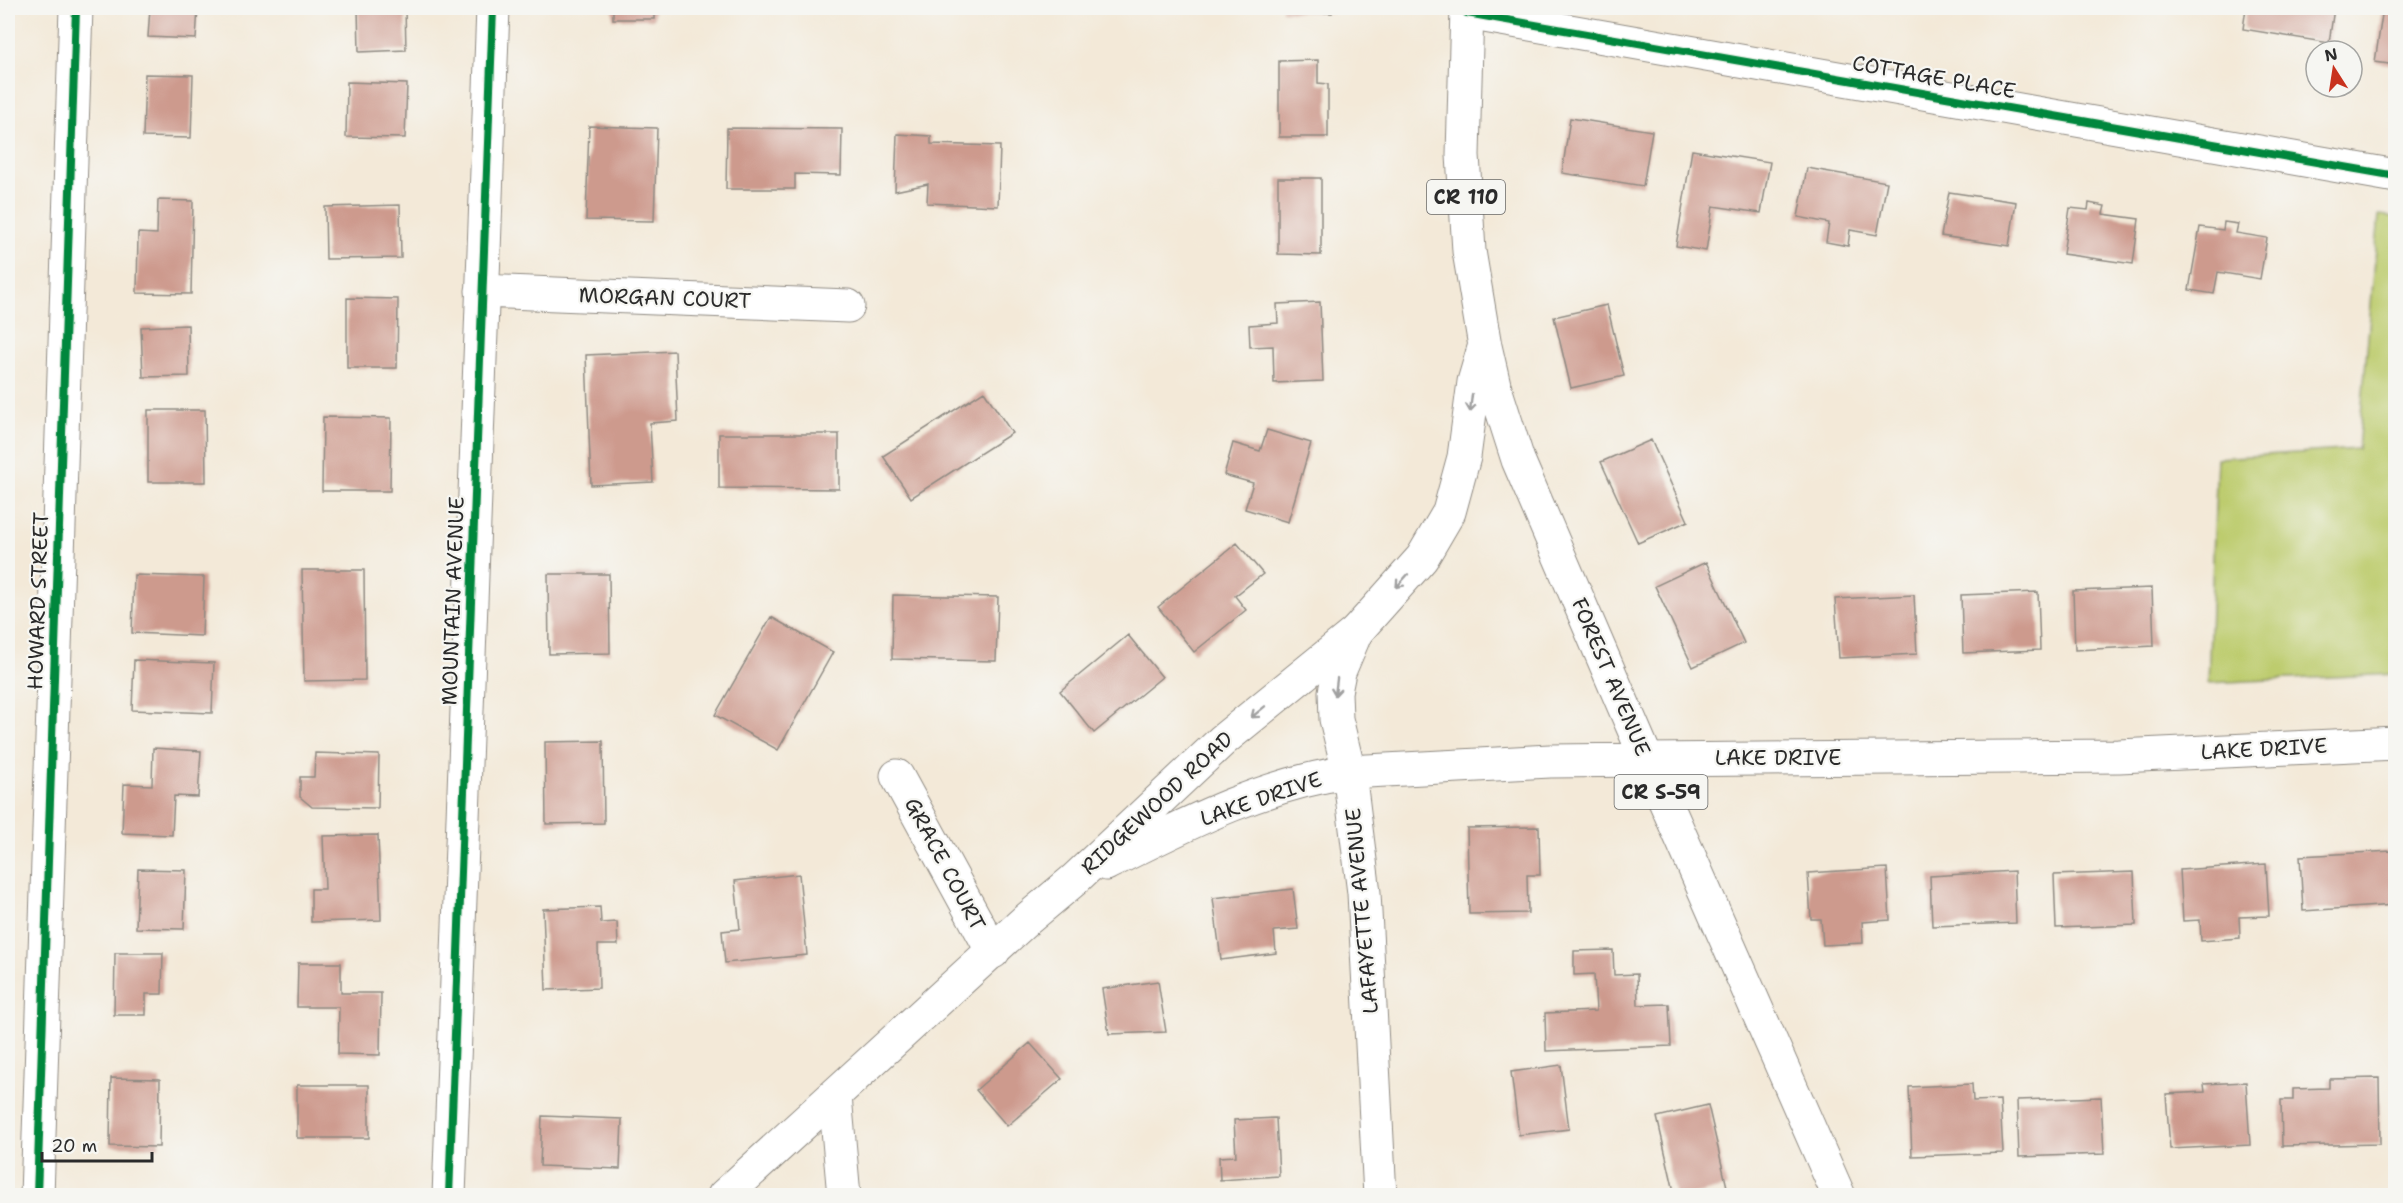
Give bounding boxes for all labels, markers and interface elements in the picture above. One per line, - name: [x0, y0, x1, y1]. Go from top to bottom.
- north arrow: [2304, 39, 2364, 99]
- text: N: [2323, 43, 2339, 66]
- street label: COTTAGE PLACE: [1850, 49, 2018, 105]
- road number: CR 110: [1427, 180, 1505, 214]
- street label: MORGAN COURT: [578, 281, 752, 315]
- one-way arrow: [1465, 393, 1476, 412]
- street label: MOUNTAIN AVENUE: [435, 496, 471, 706]
- street label: HOWARD STREET: [21, 512, 55, 690]
- one-way arrow: [1395, 573, 1409, 588]
- street label: FOREST AVENUE: [1565, 594, 1657, 760]
- one-way arrow: [1331, 677, 1342, 696]
- one-way arrow: [1251, 705, 1267, 718]
- street label: RIDGEWOOD ROAD: [1075, 725, 1239, 881]
- street label: LAKE DRIVE: [2200, 732, 2328, 766]
- street label: LAKE DRIVE: [1715, 744, 1841, 772]
- street label: LAKE DRIVE: [1197, 765, 1325, 833]
- road number: CR S-59: [1614, 775, 1708, 809]
- street label: GRACE COURT: [898, 793, 992, 935]
- street label: LAFAYETTE AVENUE: [1339, 807, 1385, 1015]
- scale bar: [42, 1125, 152, 1163]
- text: 20 m: [51, 1134, 97, 1158]

